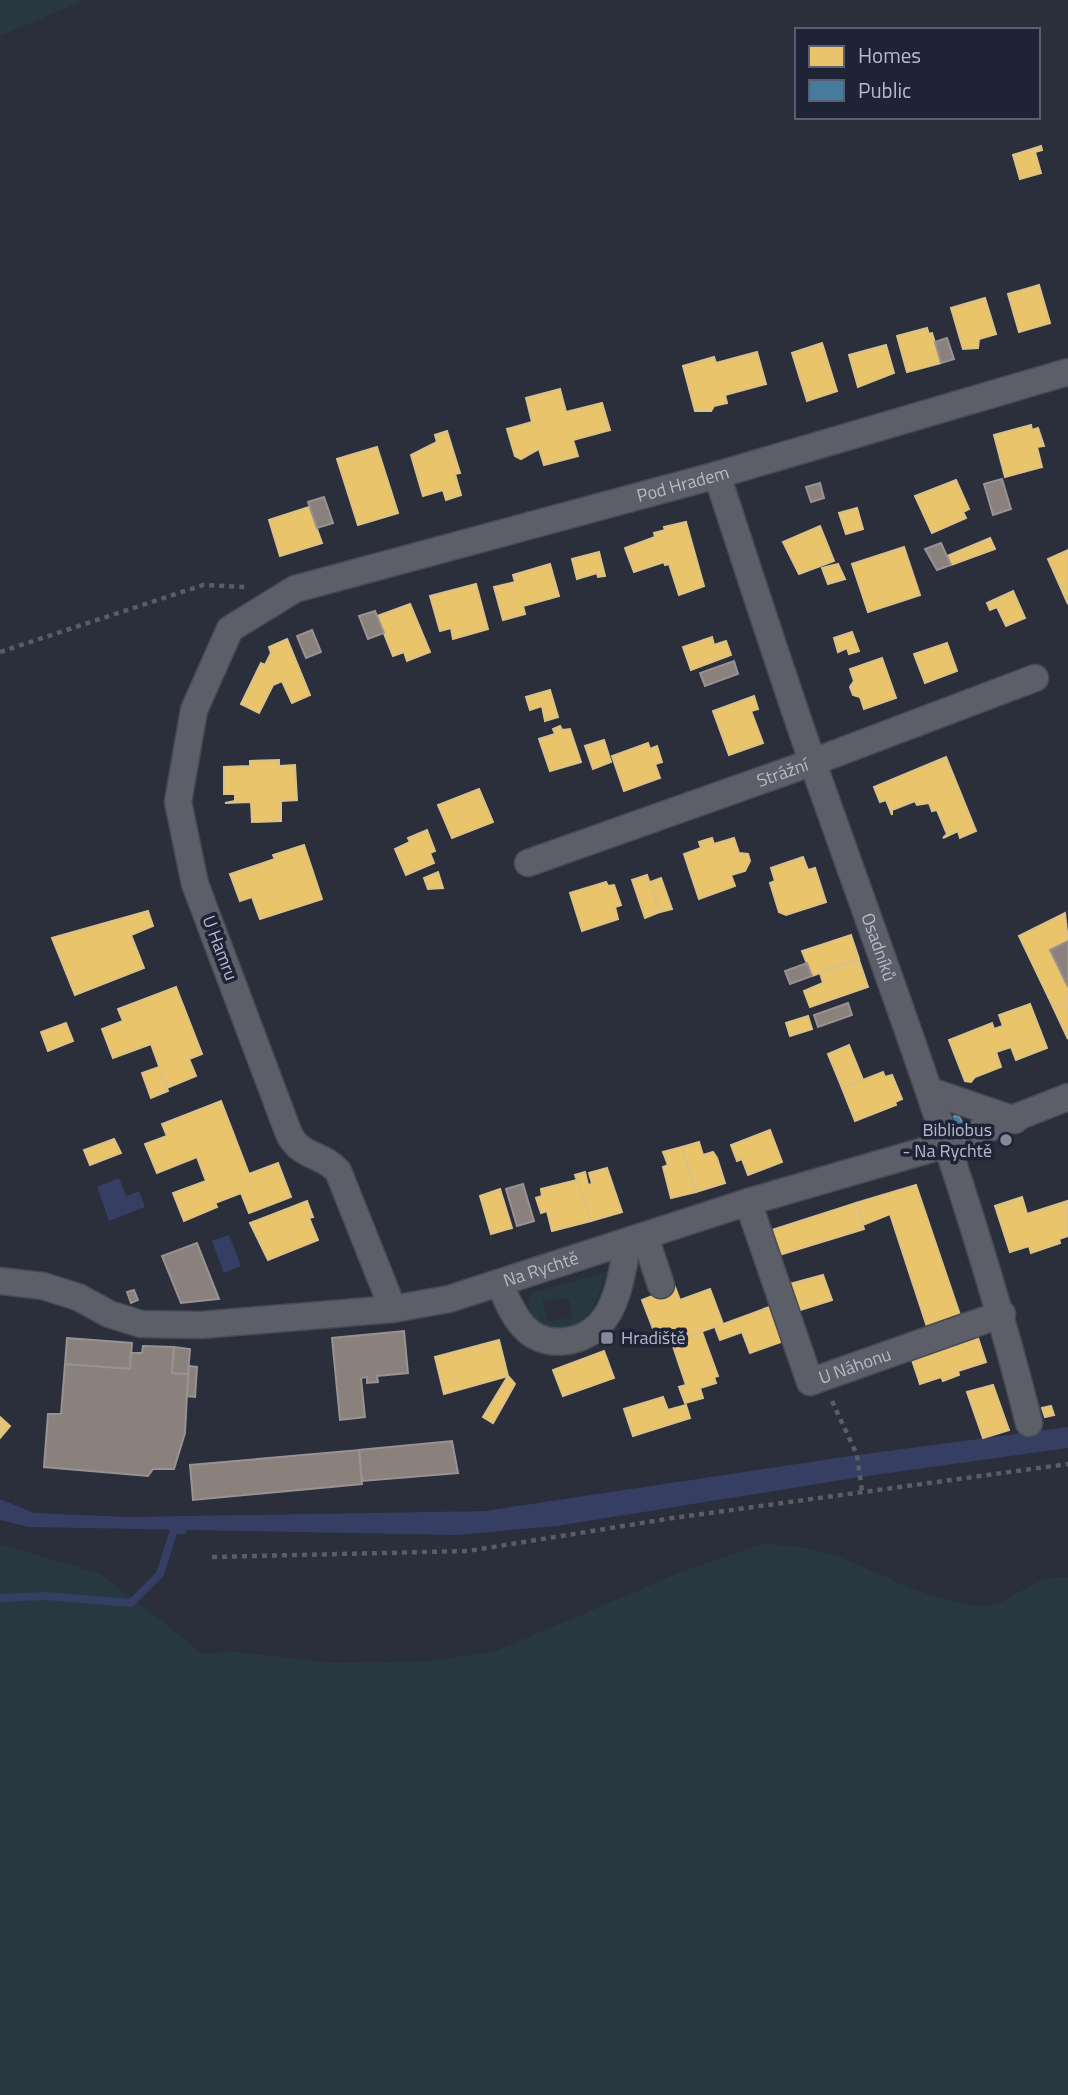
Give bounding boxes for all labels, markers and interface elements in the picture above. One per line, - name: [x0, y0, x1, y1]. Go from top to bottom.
- legend: [795, 28, 1040, 119]
- text: Homes: [858, 39, 921, 71]
- text: Public: [858, 74, 911, 106]
- street label: Pod Hradem: [633, 458, 732, 509]
- street label: Strážní: [753, 750, 814, 794]
- street label: Osadníků: [854, 909, 904, 985]
- street label: U Hamru: [196, 911, 245, 984]
- place label: Bibliobus - Na Rychtě: [903, 1116, 992, 1164]
- marker: Bibliobus - Na Rychtě: [998, 1132, 1014, 1148]
- street label: Na Rychtě: [500, 1244, 582, 1294]
- place label: Hradiště: [621, 1324, 686, 1351]
- marker: Hradiště: [599, 1330, 615, 1346]
- street label: U Náhonu: [815, 1340, 895, 1391]

